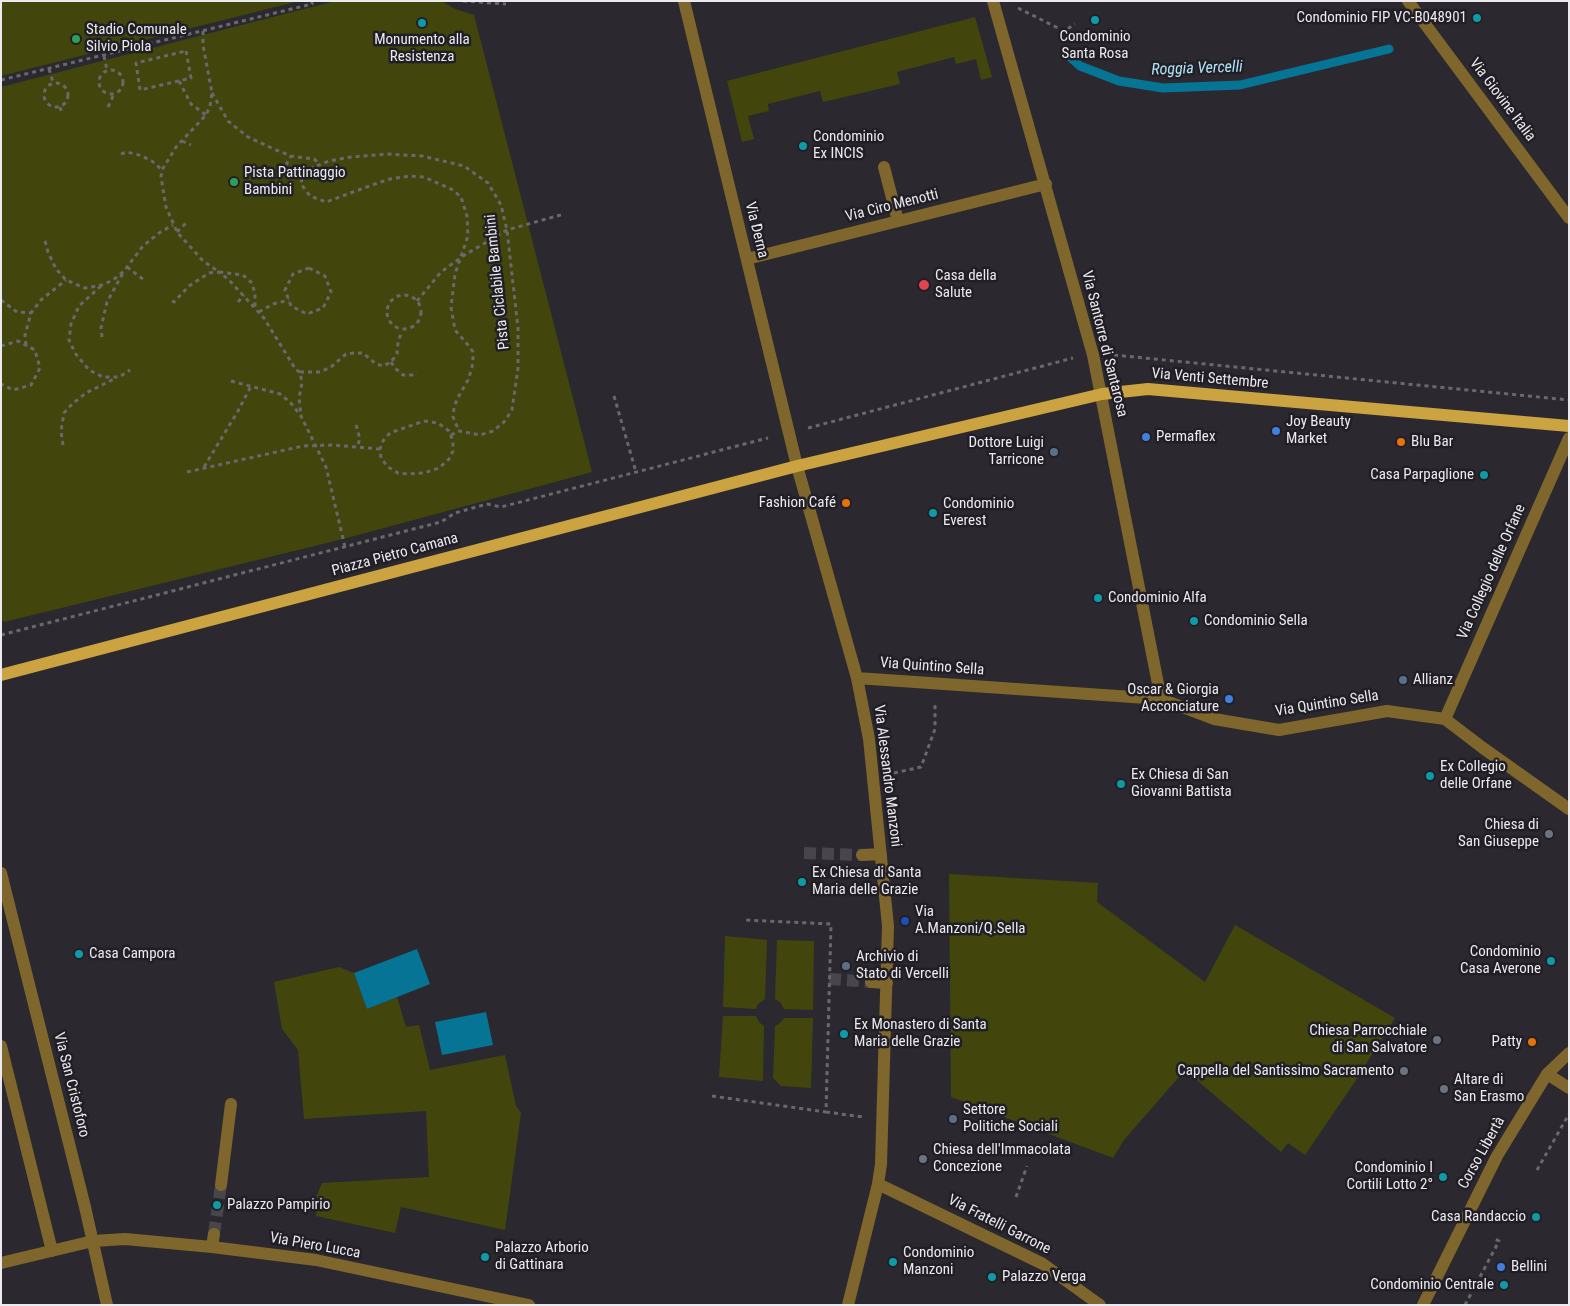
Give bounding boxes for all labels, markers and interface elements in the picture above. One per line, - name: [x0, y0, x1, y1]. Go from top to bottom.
- place label: Condominio FIP VC-B048901: [1296, 9, 1467, 27]
- marker: Condominio FIP VC-B048901: [1471, 12, 1483, 24]
- marker: Condominio Santa Rosa: [1089, 14, 1101, 26]
- marker: Monumento alla Resistenza: [416, 17, 428, 29]
- place label: Stadio Comunale Silvio Piola: [86, 21, 187, 56]
- place label: Condominio Santa Rosa: [1059, 28, 1131, 63]
- place label: Monumento alla Resistenza: [374, 31, 470, 66]
- marker: Stadio Comunale Silvio Piola: [70, 33, 82, 45]
- street label: Via Giovine Italia: [1465, 55, 1539, 145]
- water label: Roggia Vercelli: [1151, 58, 1243, 80]
- place label: Condominio Ex INCIS: [813, 128, 884, 163]
- marker: Condominio Ex INCIS: [797, 140, 809, 152]
- place label: Pista Pattinaggio Bambini: [244, 164, 346, 199]
- marker: Pista Pattinaggio Bambini: [228, 176, 240, 188]
- street label: Via Ciro Menotti: [844, 186, 940, 226]
- street label: Via Derna: [740, 200, 772, 260]
- street label: Pista Ciclabile Bambini: [482, 213, 514, 351]
- place label: Casa della Salute: [935, 267, 997, 302]
- street label: Via Santorre di Santarosa: [1077, 269, 1131, 419]
- marker: Casa della Salute: [917, 278, 931, 292]
- street label: Via Venti Settembre: [1151, 365, 1269, 393]
- place label: Joy Beauty Market: [1286, 413, 1351, 448]
- marker: Joy Beauty Market: [1270, 425, 1282, 437]
- place label: Permaflex: [1156, 428, 1215, 446]
- marker: Permaflex: [1140, 431, 1152, 443]
- place label: Blu Bar: [1411, 433, 1453, 451]
- place label: Dottore Luigi Tarricone: [968, 434, 1044, 469]
- marker: Blu Bar: [1395, 436, 1407, 448]
- marker: Dottore Luigi Tarricone: [1048, 446, 1060, 458]
- place label: Casa Parpaglione: [1370, 466, 1474, 484]
- marker: Casa Parpaglione: [1478, 469, 1490, 481]
- place label: Fashion Café: [759, 494, 836, 512]
- place label: Condominio Everest: [943, 495, 1014, 530]
- marker: Fashion Café: [840, 497, 852, 509]
- street label: Via Collegio delle Orfane: [1454, 502, 1530, 642]
- marker: Condominio Everest: [927, 507, 939, 519]
- street label: Piazza Pietro Camana: [330, 529, 460, 581]
- place label: Condominio Alfa: [1108, 589, 1207, 607]
- marker: Condominio Alfa: [1092, 592, 1104, 604]
- place label: Condominio Sella: [1204, 612, 1308, 630]
- marker: Condominio Sella: [1188, 615, 1200, 627]
- street label: Via Quintino Sella: [879, 654, 985, 680]
- place label: Allianz: [1413, 671, 1453, 689]
- marker: Allianz: [1397, 674, 1409, 686]
- place label: Oscar & Giorgia Acconciature: [1127, 681, 1219, 716]
- street label: Via Quintino Sella: [1274, 687, 1380, 721]
- marker: Oscar & Giorgia Acconciature: [1223, 693, 1235, 705]
- street label: Via Alessandro Manzoni: [869, 704, 905, 848]
- place label: Ex Collegio delle Orfane: [1440, 758, 1512, 793]
- place label: Ex Chiesa di San Giovanni Battista: [1131, 766, 1232, 801]
- marker: Ex Collegio delle Orfane: [1424, 770, 1436, 782]
- marker: Ex Chiesa di San Giovanni Battista: [1115, 778, 1127, 790]
- place label: Chiesa di San Giuseppe: [1458, 816, 1539, 851]
- marker: Chiesa di San Giuseppe: [1543, 828, 1555, 840]
- place label: Ex Chiesa di Santa Maria delle Grazie: [812, 864, 921, 899]
- marker: Ex Chiesa di Santa Maria delle Grazie: [796, 876, 808, 888]
- place label: Via A.Manzoni/Q.Sella: [915, 903, 1026, 938]
- marker: Via A.Manzoni/Q.Sella: [899, 915, 911, 927]
- place label: Condominio Casa Averone: [1460, 943, 1541, 978]
- place label: Casa Campora: [89, 945, 176, 963]
- marker: Casa Campora: [73, 948, 85, 960]
- place label: Archivio di Stato di Vercelli: [856, 948, 949, 983]
- marker: Condominio Casa Averone: [1545, 955, 1557, 967]
- marker: Archivio di Stato di Vercelli: [840, 960, 852, 972]
- place label: Ex Monastero di Santa Maria delle Grazie: [854, 1016, 987, 1051]
- place label: Chiesa Parrocchiale di San Salvatore: [1309, 1022, 1427, 1057]
- marker: Ex Monastero di Santa Maria delle Grazie: [838, 1028, 850, 1040]
- street label: Via San Cristoforo: [49, 1031, 93, 1139]
- place label: Patty: [1491, 1033, 1522, 1051]
- marker: Chiesa Parrocchiale di San Salvatore: [1431, 1034, 1443, 1046]
- marker: Patty: [1526, 1036, 1538, 1048]
- place label: Cappella del Santissimo Sacramento: [1177, 1062, 1394, 1080]
- marker: Cappella del Santissimo Sacramento: [1398, 1065, 1410, 1077]
- place label: Altare di San Erasmo: [1454, 1071, 1524, 1106]
- marker: Altare di San Erasmo: [1438, 1083, 1450, 1095]
- place label: Settore Politiche Sociali: [963, 1101, 1058, 1136]
- marker: Settore Politiche Sociali: [947, 1113, 959, 1125]
- street label: Corso Libertà: [1455, 1114, 1509, 1192]
- place label: Chiesa dell'Immacolata Concezione: [933, 1141, 1071, 1176]
- marker: Chiesa dell'Immacolata Concezione: [917, 1153, 929, 1165]
- place label: Condominio I Cortili Lotto 2°: [1346, 1159, 1433, 1194]
- marker: Condominio I Cortili Lotto 2°: [1437, 1171, 1449, 1183]
- street label: Via Fratelli Garrone: [945, 1191, 1053, 1259]
- place label: Palazzo Pampirio: [227, 1196, 330, 1214]
- marker: Palazzo Pampirio: [211, 1199, 223, 1211]
- place label: Casa Randaccio: [1431, 1208, 1526, 1226]
- marker: Casa Randaccio: [1530, 1211, 1542, 1223]
- street label: Via Piero Lucca: [268, 1229, 362, 1263]
- place label: Palazzo Arborio di Gattinara: [495, 1239, 589, 1274]
- place label: Condominio Manzoni: [903, 1244, 974, 1279]
- marker: Palazzo Arborio di Gattinara: [479, 1251, 491, 1263]
- marker: Condominio Manzoni: [887, 1256, 899, 1268]
- place label: Bellini: [1511, 1258, 1547, 1276]
- marker: Bellini: [1495, 1261, 1507, 1273]
- place label: Palazzo Verga: [1002, 1268, 1086, 1286]
- marker: Palazzo Verga: [986, 1271, 998, 1283]
- place label: Condominio Centrale: [1370, 1276, 1494, 1294]
- marker: Condominio Centrale: [1498, 1279, 1510, 1291]

